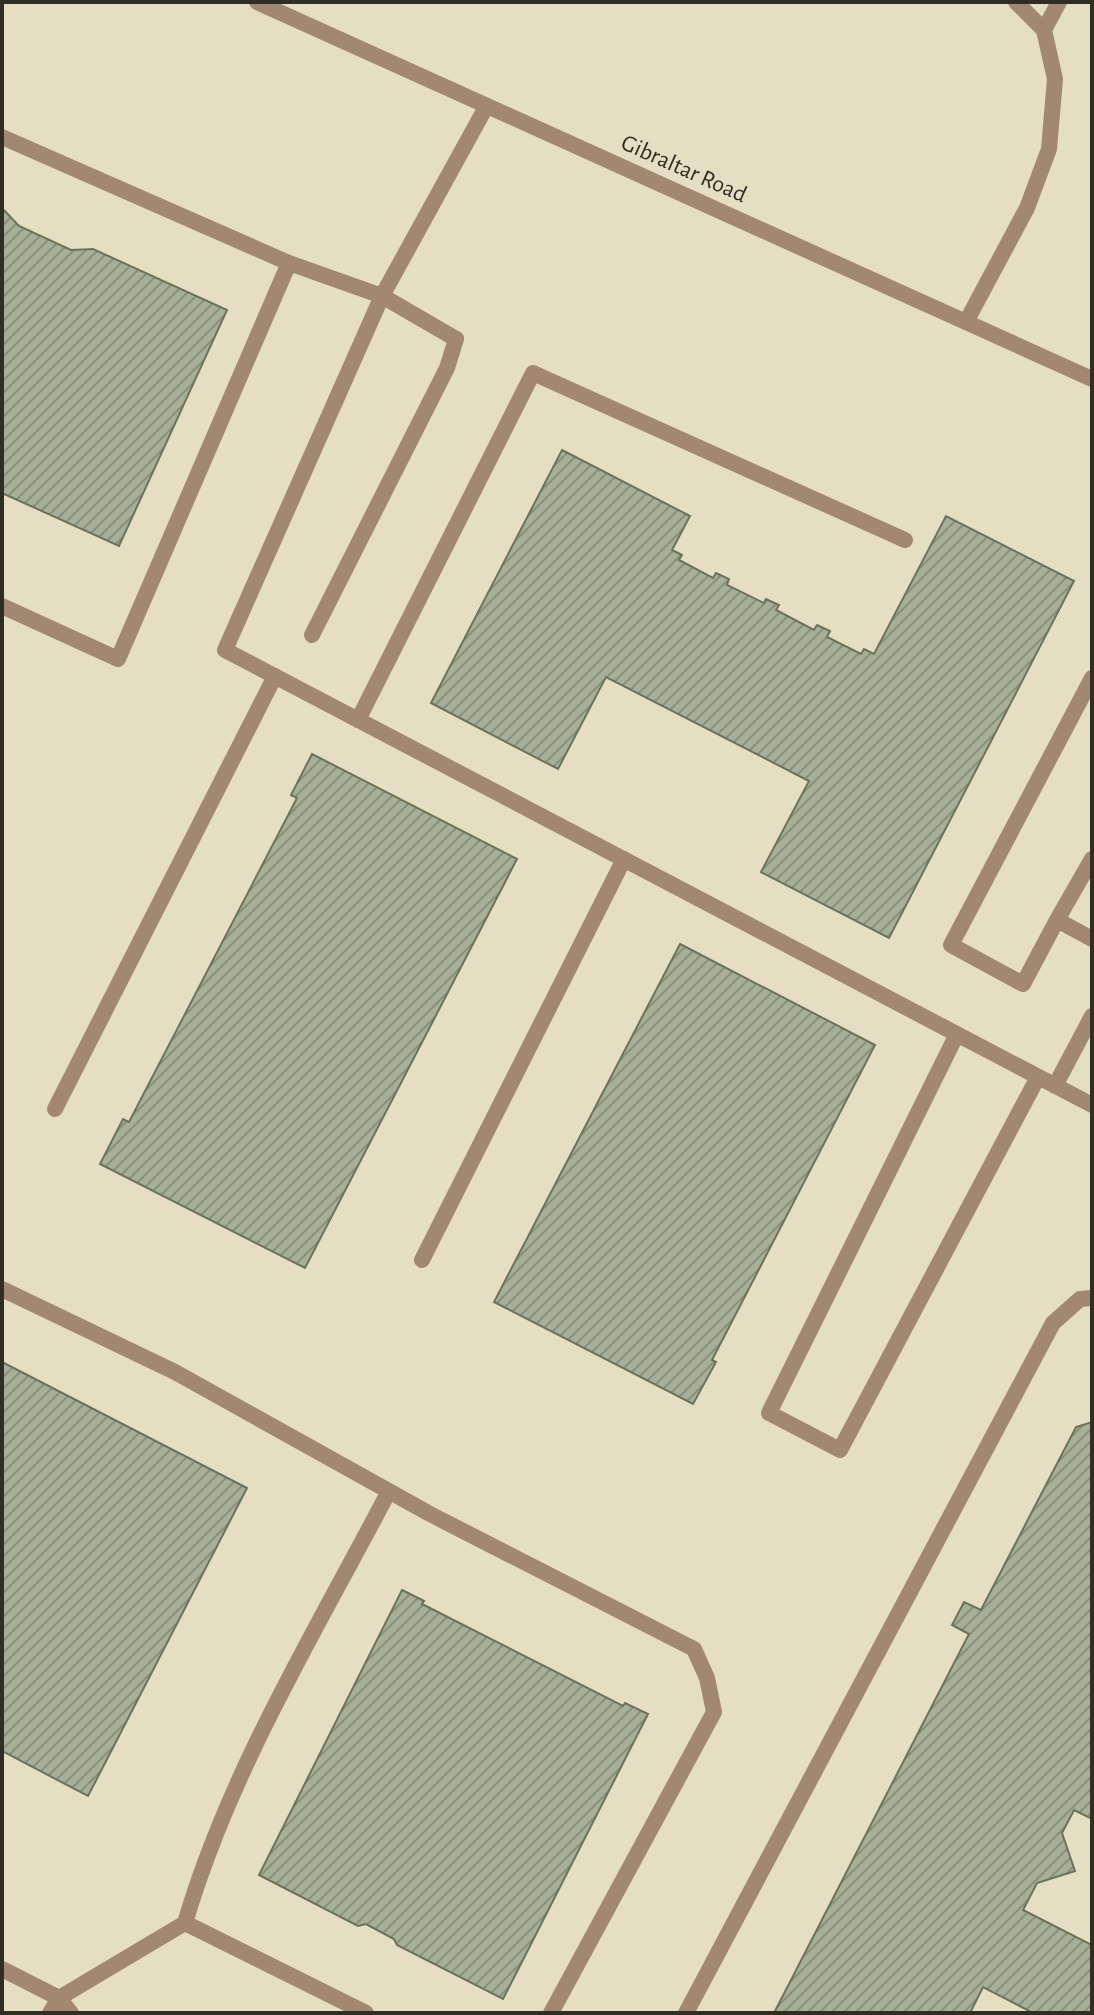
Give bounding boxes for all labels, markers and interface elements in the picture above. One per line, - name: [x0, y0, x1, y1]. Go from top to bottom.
- street label: Gibraltar Road: [618, 131, 750, 207]

